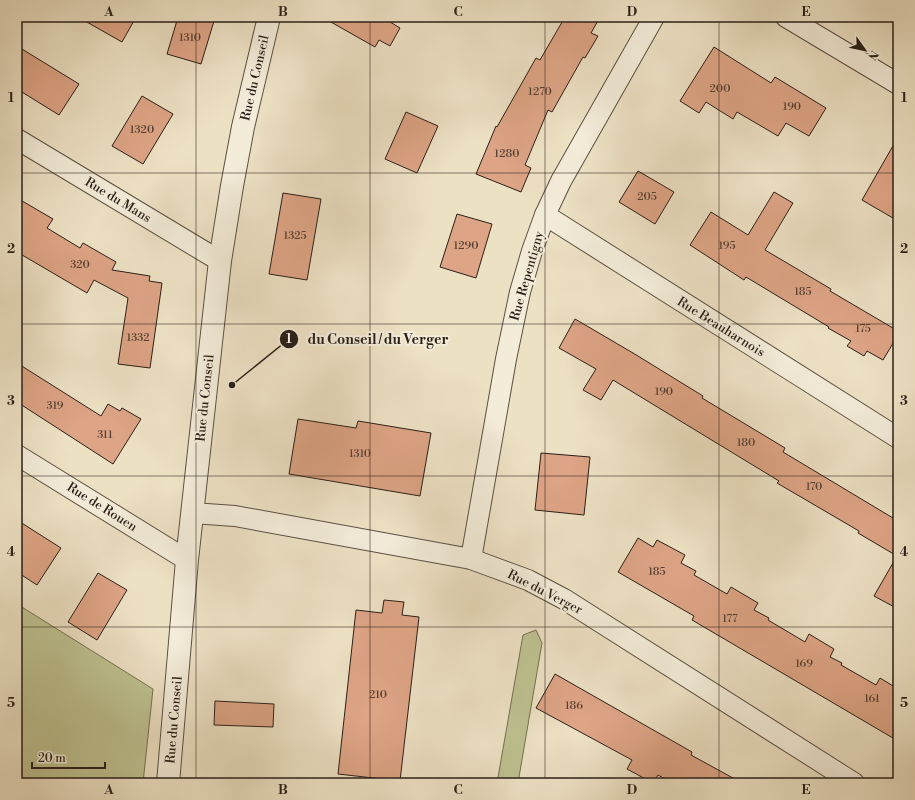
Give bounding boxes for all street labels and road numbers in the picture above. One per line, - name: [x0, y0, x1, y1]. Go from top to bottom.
- street label: Rue du Conseil: [237, 33, 273, 122]
- street label: Rue du Mans: [82, 174, 154, 226]
- street label: Rue Repentigny: [507, 229, 548, 323]
- street label: Rue Beauharnois: [674, 294, 768, 361]
- street label: Rue du Conseil: [192, 354, 218, 442]
- street label: Rue de Rouen: [64, 479, 140, 535]
- street label: Rue du Verger: [505, 566, 586, 618]
- street label: Rue du Conseil: [162, 676, 186, 764]

